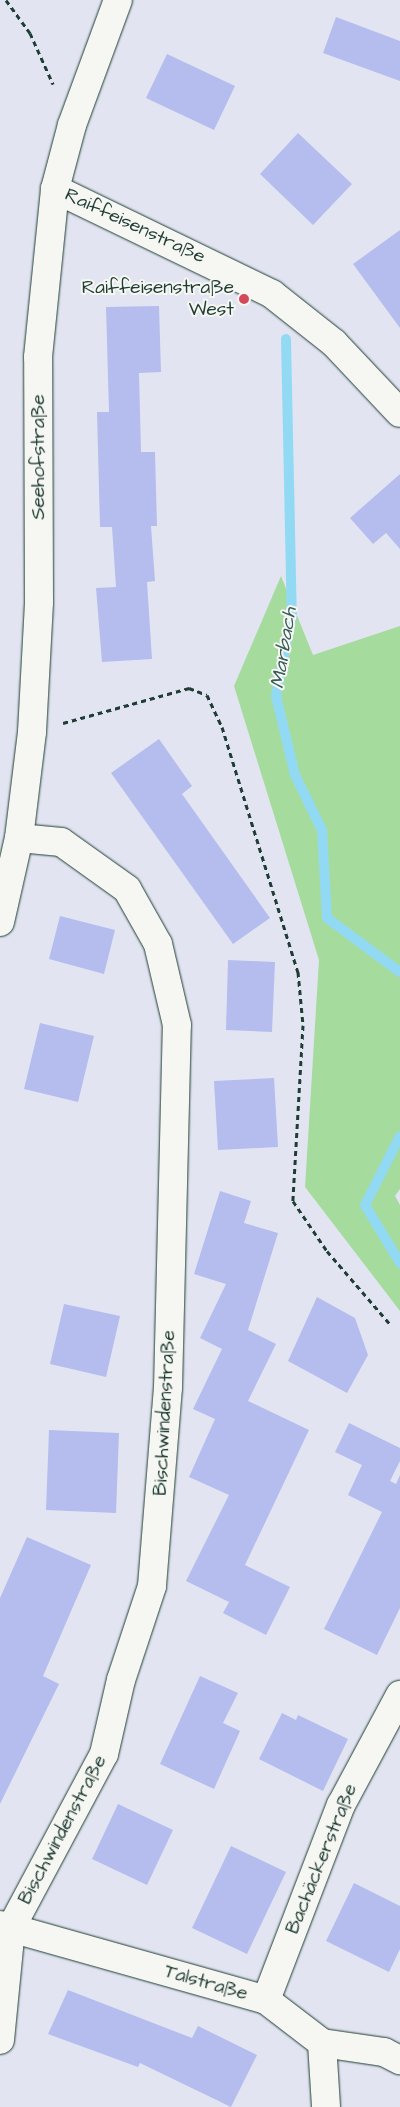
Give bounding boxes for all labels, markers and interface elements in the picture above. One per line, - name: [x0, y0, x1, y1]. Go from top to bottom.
- street label: Raiffeisenstraße: [61, 183, 209, 269]
- place label: Raiffeisenstraße West: [82, 277, 234, 321]
- marker: Raiffeisenstraße West: [238, 293, 250, 305]
- street label: Seehofstraße: [28, 394, 50, 520]
- water label: Marbach: [266, 606, 302, 690]
- street label: Bischwindenstraße: [149, 1330, 181, 1496]
- street label: Bischwindenstraße: [14, 1751, 112, 1909]
- street label: Bachäckerstraße: [281, 1781, 363, 1937]
- street label: Talstraße: [162, 1960, 250, 2006]

